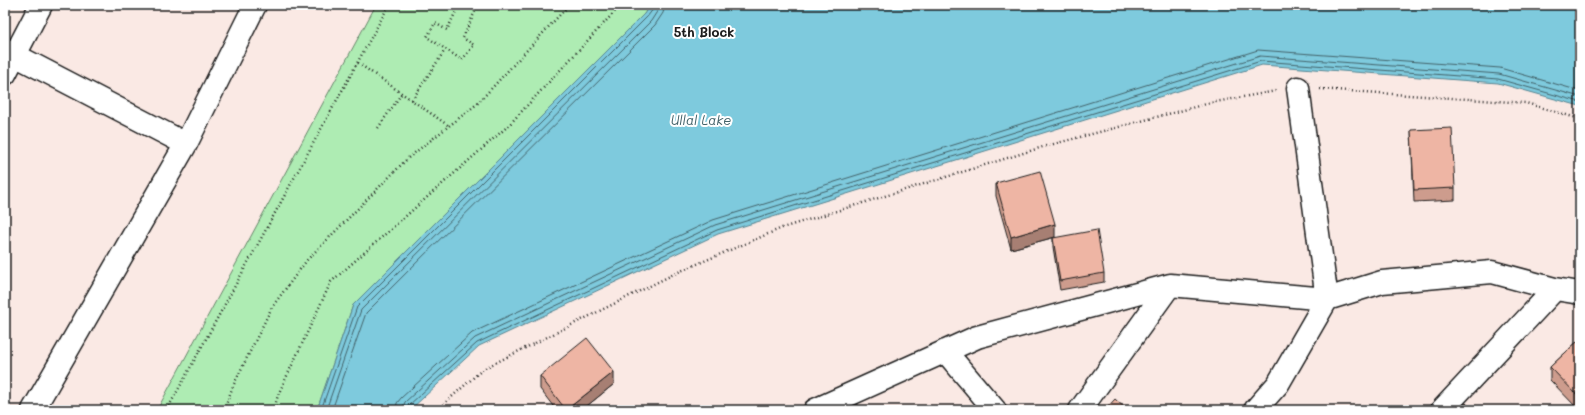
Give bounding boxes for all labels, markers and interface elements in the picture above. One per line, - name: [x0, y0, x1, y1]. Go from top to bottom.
- district label: 5th Block: [674, 23, 734, 40]
- water label: Ullal Lake: [671, 111, 731, 128]

